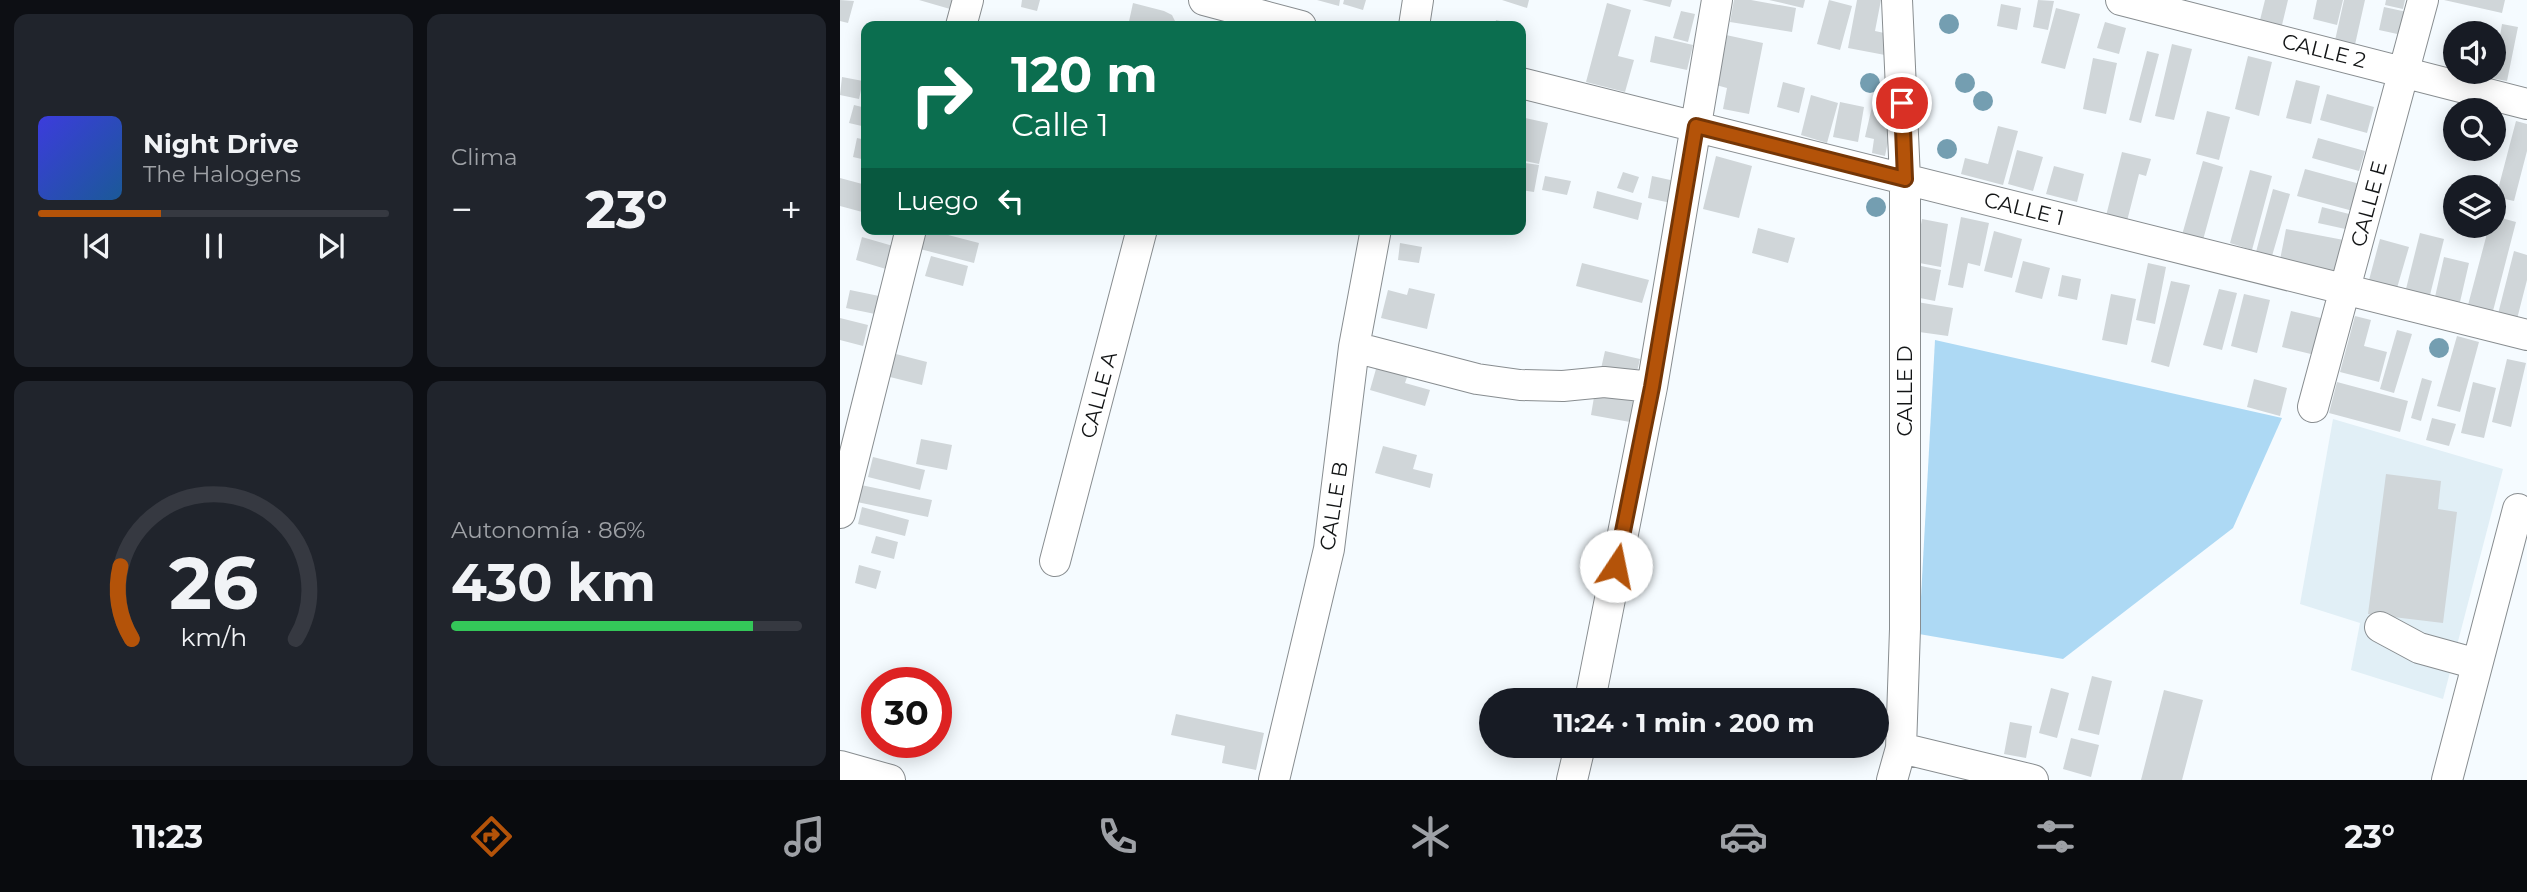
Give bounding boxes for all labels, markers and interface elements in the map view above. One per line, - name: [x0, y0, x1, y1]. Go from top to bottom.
- map controls: [2443, 21, 2506, 238]
- button: sound: [2443, 21, 2506, 84]
- street label: CALLE 2: [2279, 28, 2369, 73]
- text: 120 m: [1011, 45, 1158, 104]
- icon: right: [896, 49, 987, 140]
- pin: [1872, 73, 1932, 133]
- icon: arrive: [1883, 84, 1921, 122]
- button: search: [2443, 98, 2506, 161]
- text: Calle 1: [1011, 105, 1109, 144]
- text: Night Drive: [143, 128, 299, 160]
- text: Clima: [451, 143, 518, 171]
- street label: CALLE E: [2345, 158, 2392, 250]
- text: The Halogens: [143, 160, 301, 188]
- button: layers: [2443, 175, 2506, 238]
- text: 23°: [585, 178, 668, 241]
- icon: left: [992, 182, 1030, 220]
- text: Luego: [896, 185, 978, 217]
- text: −: [451, 186, 473, 233]
- text: +: [780, 186, 802, 233]
- street label: CALLE 1: [1982, 187, 2067, 230]
- icon: previous: [78, 227, 116, 265]
- icon: pause: [195, 227, 233, 265]
- icon: next: [312, 227, 350, 265]
- street label: CALLE D: [1892, 345, 1917, 437]
- street label: CALLE A: [1075, 348, 1122, 441]
- street label: CALLE B: [1314, 460, 1353, 552]
- text: Autonomía · 86%: [451, 516, 645, 544]
- position arrow: [1579, 529, 1653, 603]
- text: 26: [169, 540, 258, 628]
- text: 430 km: [451, 551, 656, 614]
- text: km/h: [180, 622, 247, 652]
- speed limit sign: 30: [861, 667, 952, 758]
- text: 11:24 · 1 min · 200 m: [1553, 707, 1815, 739]
- icon: directions: [467, 812, 516, 861]
- icon: music: [780, 812, 829, 861]
- icon: phone: [1093, 812, 1142, 861]
- icon: climate: [1406, 812, 1455, 861]
- icon: car: [1719, 812, 1768, 861]
- icon: filters: [2031, 812, 2080, 861]
- text: 11:23: [132, 817, 203, 856]
- text: 23°: [2344, 817, 2395, 856]

